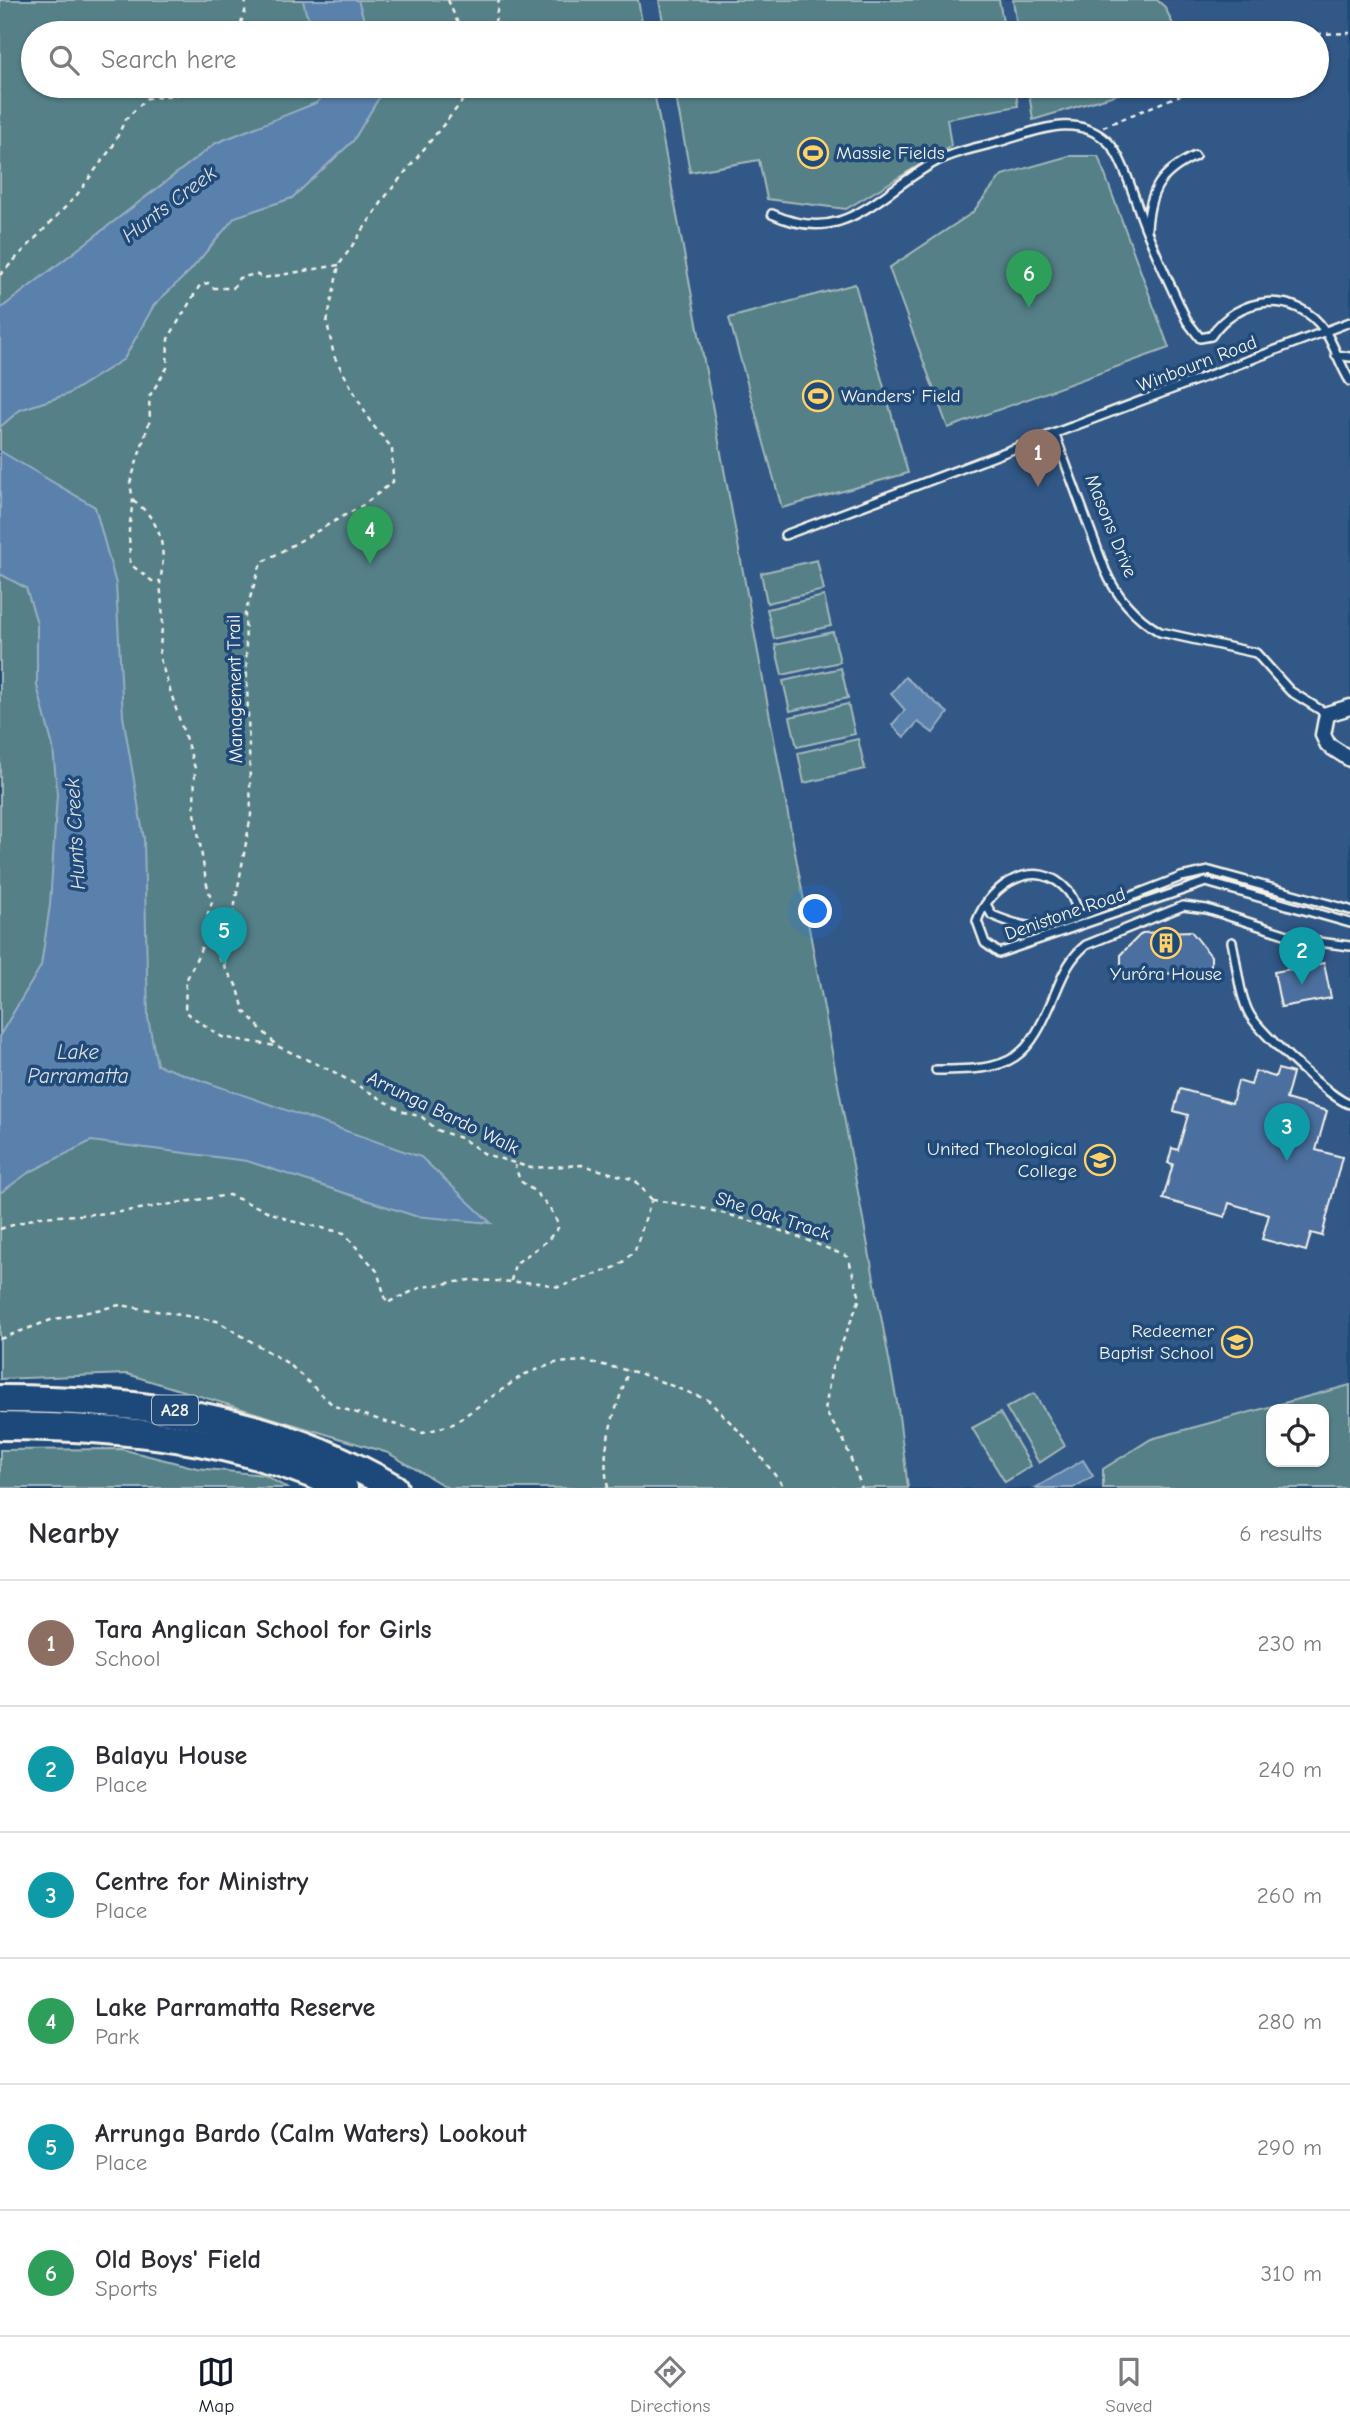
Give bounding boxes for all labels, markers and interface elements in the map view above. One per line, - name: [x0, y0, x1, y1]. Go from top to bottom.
- search box: [21, 21, 1329, 98]
- icon: search: [45, 41, 83, 79]
- text: Search here: [101, 45, 236, 75]
- sports icon: Massie Fields: [796, 136, 830, 170]
- place label: Massie Fields: [836, 142, 945, 164]
- water label: Hunts Creek: [117, 160, 222, 247]
- pin: 6: [1006, 250, 1052, 308]
- street label: Winbourn Road: [1134, 331, 1260, 397]
- sports icon: Wanders' Field: [801, 379, 835, 413]
- place label: Wanders' Field: [841, 385, 961, 407]
- pin: 1: [1015, 429, 1061, 487]
- street label: Masons Drive: [1080, 471, 1142, 581]
- pin: 4: [347, 506, 393, 564]
- street label: Management Trail: [223, 615, 247, 763]
- water label: Hunts Creek: [60, 777, 90, 891]
- street label: Denistone Road: [1002, 883, 1128, 945]
- your location: [798, 894, 832, 928]
- pin: 5: [201, 907, 247, 965]
- building icon: Yuróra House: [1149, 926, 1183, 960]
- pin: 2: [1279, 927, 1325, 985]
- place label: Yuróra House: [1110, 963, 1222, 985]
- water label: Lake Parramatta: [27, 1040, 129, 1088]
- street label: Arrunga Bardo Walk: [364, 1067, 523, 1160]
- pin: 3: [1264, 1103, 1310, 1161]
- place label: United Theological College: [927, 1138, 1077, 1182]
- school or university icon: United Theological College: [1083, 1143, 1117, 1177]
- street label: She Oak Track: [713, 1187, 834, 1245]
- place label: Redeemer Baptist School: [1099, 1320, 1214, 1364]
- school or university icon: Redeemer Baptist School: [1220, 1325, 1254, 1359]
- road number: A28: [152, 1395, 198, 1424]
- map controls: [1266, 1404, 1329, 1467]
- button: locate: [1266, 1404, 1329, 1467]
- text: Nearby: [28, 1516, 119, 1551]
- text: 6 results: [1239, 1520, 1322, 1547]
- text: Tara Anglican School for Girls: [95, 1615, 432, 1645]
- text: 1: [46, 1630, 56, 1657]
- text: 230 m: [1258, 1630, 1322, 1657]
- text: School: [95, 1645, 160, 1672]
- text: Balayu House: [95, 1741, 247, 1771]
- text: 2: [45, 1756, 57, 1783]
- text: 240 m: [1258, 1756, 1322, 1783]
- text: Place: [95, 1771, 147, 1798]
- text: Centre for Ministry: [95, 1867, 308, 1897]
- text: 3: [45, 1882, 57, 1909]
- text: 260 m: [1257, 1882, 1322, 1909]
- text: Place: [95, 1897, 147, 1924]
- text: Lake Parramatta Reserve: [95, 1993, 375, 2023]
- text: 4: [46, 2008, 56, 2035]
- text: 280 m: [1257, 2008, 1322, 2035]
- text: Park: [95, 2023, 139, 2050]
- text: Arrunga Bardo (Calm Waters) Lookout: [95, 2119, 527, 2149]
- text: 5: [45, 2134, 57, 2161]
- text: 290 m: [1257, 2134, 1322, 2161]
- text: Place: [95, 2149, 147, 2176]
- text: Old Boys' Field: [95, 2245, 261, 2275]
- text: 6: [45, 2260, 57, 2287]
- text: 310 m: [1261, 2260, 1322, 2287]
- text: Sports: [95, 2275, 157, 2302]
- tab: Map: [197, 2353, 235, 2417]
- tab: Directions: [630, 2353, 710, 2417]
- tab: Saved: [1105, 2353, 1153, 2417]

